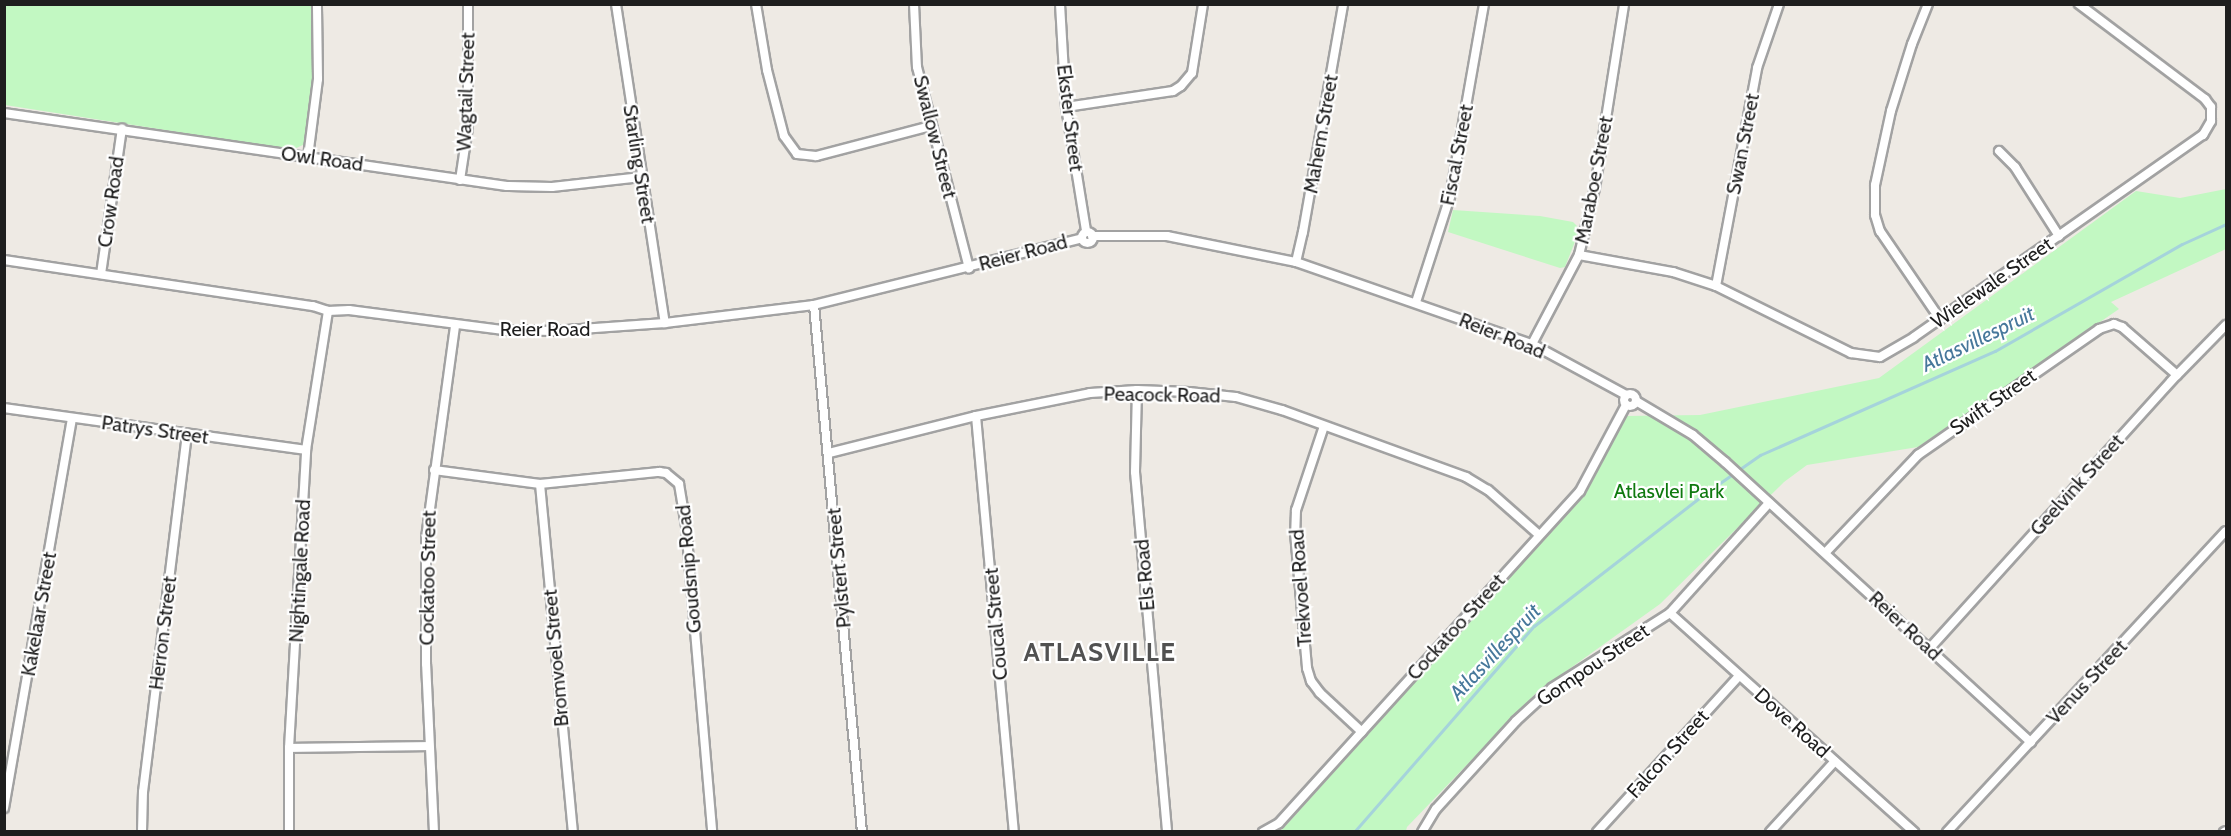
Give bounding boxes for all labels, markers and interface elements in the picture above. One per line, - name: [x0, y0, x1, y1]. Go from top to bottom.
- street label: Wagtail Street: [452, 32, 480, 152]
- street label: Ekster Street: [1052, 63, 1088, 173]
- street label: Swallow Street: [908, 73, 962, 201]
- street label: Mahem Street: [1299, 73, 1343, 195]
- street label: Swan Street: [1721, 91, 1765, 197]
- street label: Starling Street: [618, 103, 660, 225]
- street label: Fiscal Street: [1435, 103, 1479, 207]
- street label: Maraboe Street: [1570, 114, 1618, 246]
- street label: Owl Road: [279, 141, 365, 177]
- street label: Crow Road: [93, 155, 129, 249]
- street label: Reier Road: [976, 230, 1070, 276]
- street label: Wielewale Street: [1927, 232, 2057, 334]
- water label: Atlasvillespruit: [1918, 301, 2038, 377]
- street label: Reier Road: [1456, 308, 1548, 364]
- street label: Reier Road: [500, 317, 590, 341]
- street label: Swift Street: [1945, 364, 2041, 440]
- street label: Peacock Road: [1103, 382, 1221, 408]
- street label: Patrys Street: [100, 411, 210, 449]
- street label: Geelvink Street: [2025, 429, 2129, 541]
- park label: Atlasvlei Park: [1614, 479, 1724, 503]
- street label: Nightingale Road: [284, 499, 316, 643]
- street label: Goudsnip Road: [671, 504, 707, 634]
- street label: Pylstert Street: [822, 507, 856, 629]
- street label: Cockatoo Street: [415, 510, 441, 646]
- street label: Trekvoel Road: [1285, 528, 1317, 648]
- street label: Els Road: [1130, 538, 1160, 612]
- street label: Kakelaar Street: [16, 550, 62, 678]
- street label: Coucal Street: [979, 567, 1013, 681]
- street label: Cockatoo Street: [1402, 569, 1510, 685]
- street label: Herron Street: [144, 575, 182, 691]
- street label: Reier Road: [1864, 586, 1946, 666]
- street label: Bromvoel Street: [538, 588, 574, 728]
- water label: Atlasvillespruit: [1444, 599, 1546, 705]
- street label: Gompou Street: [1532, 619, 1654, 711]
- street label: Venus Street: [2042, 635, 2132, 729]
- district label: ATLASVILLE: [1024, 637, 1176, 669]
- street label: Dove Road: [1749, 683, 1835, 763]
- street label: Falcon Street: [1622, 705, 1714, 803]

